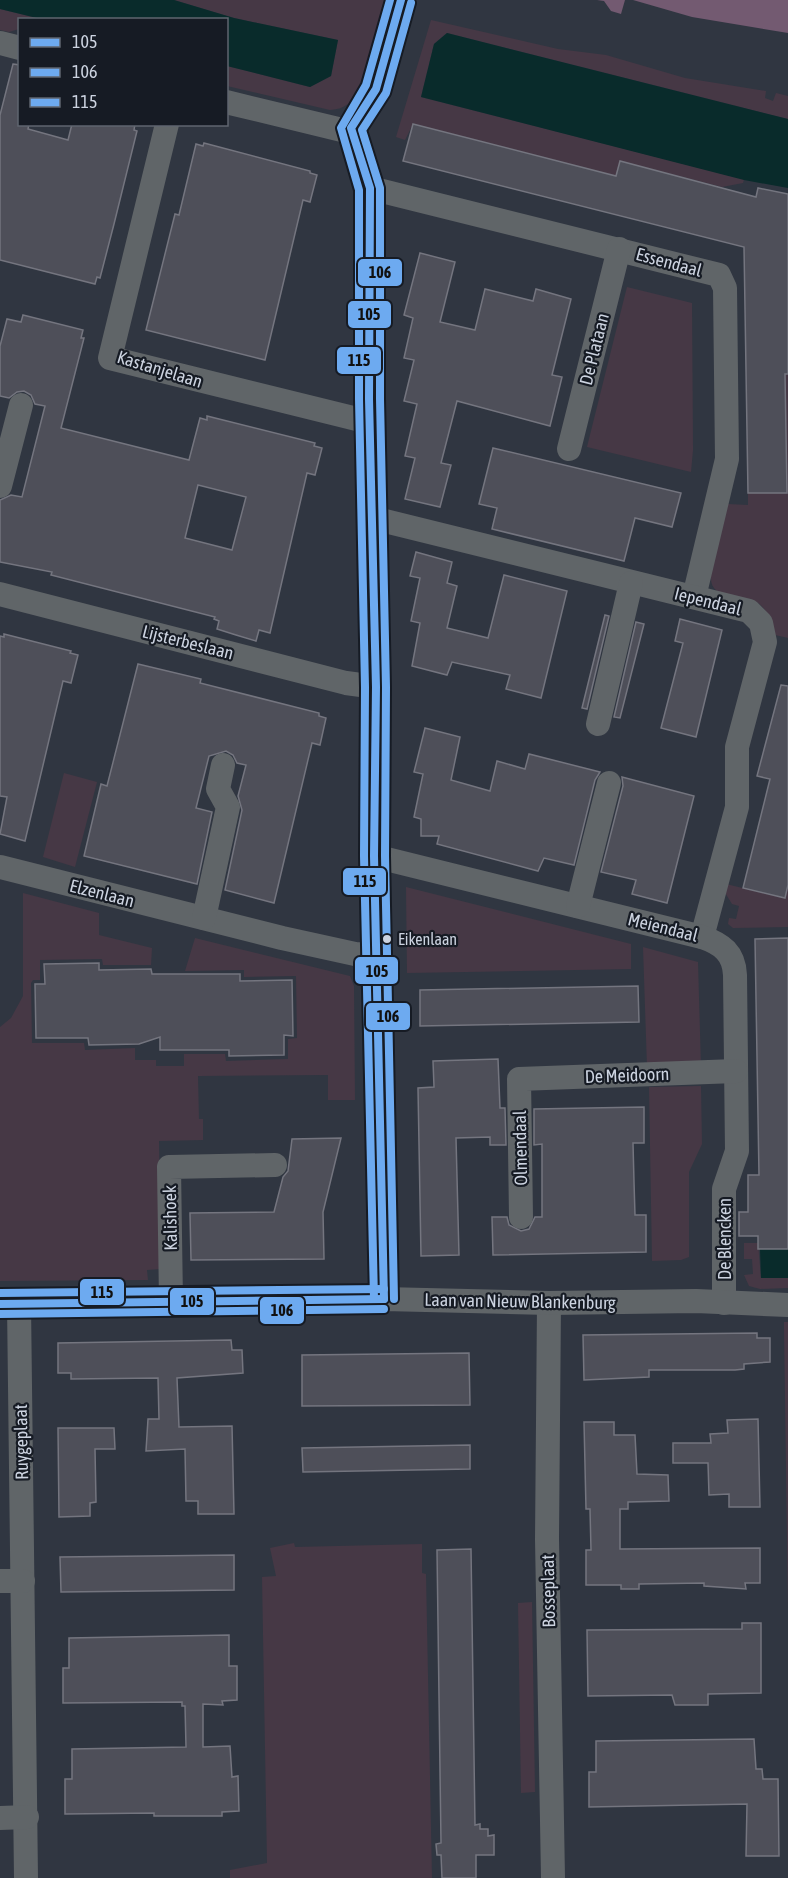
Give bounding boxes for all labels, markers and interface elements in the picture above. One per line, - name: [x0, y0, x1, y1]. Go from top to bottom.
- legend: [18, 18, 228, 126]
- text: 105: [72, 31, 97, 52]
- text: 106: [72, 61, 97, 82]
- text: 115: [72, 91, 97, 112]
- street label: Essendaal: [634, 243, 704, 281]
- line badge: 106: [357, 258, 403, 287]
- text: 106: [369, 263, 392, 281]
- line badge: 105: [347, 300, 392, 329]
- text: 105: [358, 305, 381, 323]
- street label: De Plataan: [575, 311, 613, 387]
- street label: Kastanjelaan: [115, 346, 205, 392]
- line badge: 115: [336, 346, 382, 375]
- text: 115: [348, 351, 371, 369]
- street label: Iependaal: [672, 583, 744, 619]
- street label: Lijsterbeslaan: [140, 621, 236, 663]
- line badge: 115: [342, 867, 387, 896]
- text: 115: [354, 872, 377, 890]
- street label: Elzenlaan: [67, 875, 137, 911]
- street label: Meiendaal: [626, 908, 700, 946]
- place label: Eikenlaan: [398, 930, 457, 948]
- marker: Eikenlaan: [381, 933, 393, 945]
- line badge: 105: [354, 956, 399, 985]
- text: 105: [366, 962, 389, 980]
- line badge: 106: [365, 1002, 411, 1031]
- text: 106: [377, 1007, 400, 1025]
- street label: De Meidoorn: [584, 1063, 670, 1087]
- street label: Olmendaal: [509, 1110, 531, 1186]
- street label: Kalishoek: [159, 1185, 181, 1251]
- street label: De Blencken: [714, 1198, 735, 1280]
- line badge: 115: [79, 1278, 125, 1306]
- text: 115: [91, 1283, 114, 1301]
- line badge: 105: [169, 1287, 215, 1316]
- street label: Laan van Nieuw Blankenburg: [424, 1289, 616, 1313]
- text: 105: [181, 1292, 204, 1310]
- line badge: 106: [259, 1296, 305, 1325]
- text: 106: [271, 1301, 294, 1319]
- street label: Ruygeplaat: [10, 1404, 32, 1480]
- street label: Bosseplaat: [537, 1554, 559, 1628]

